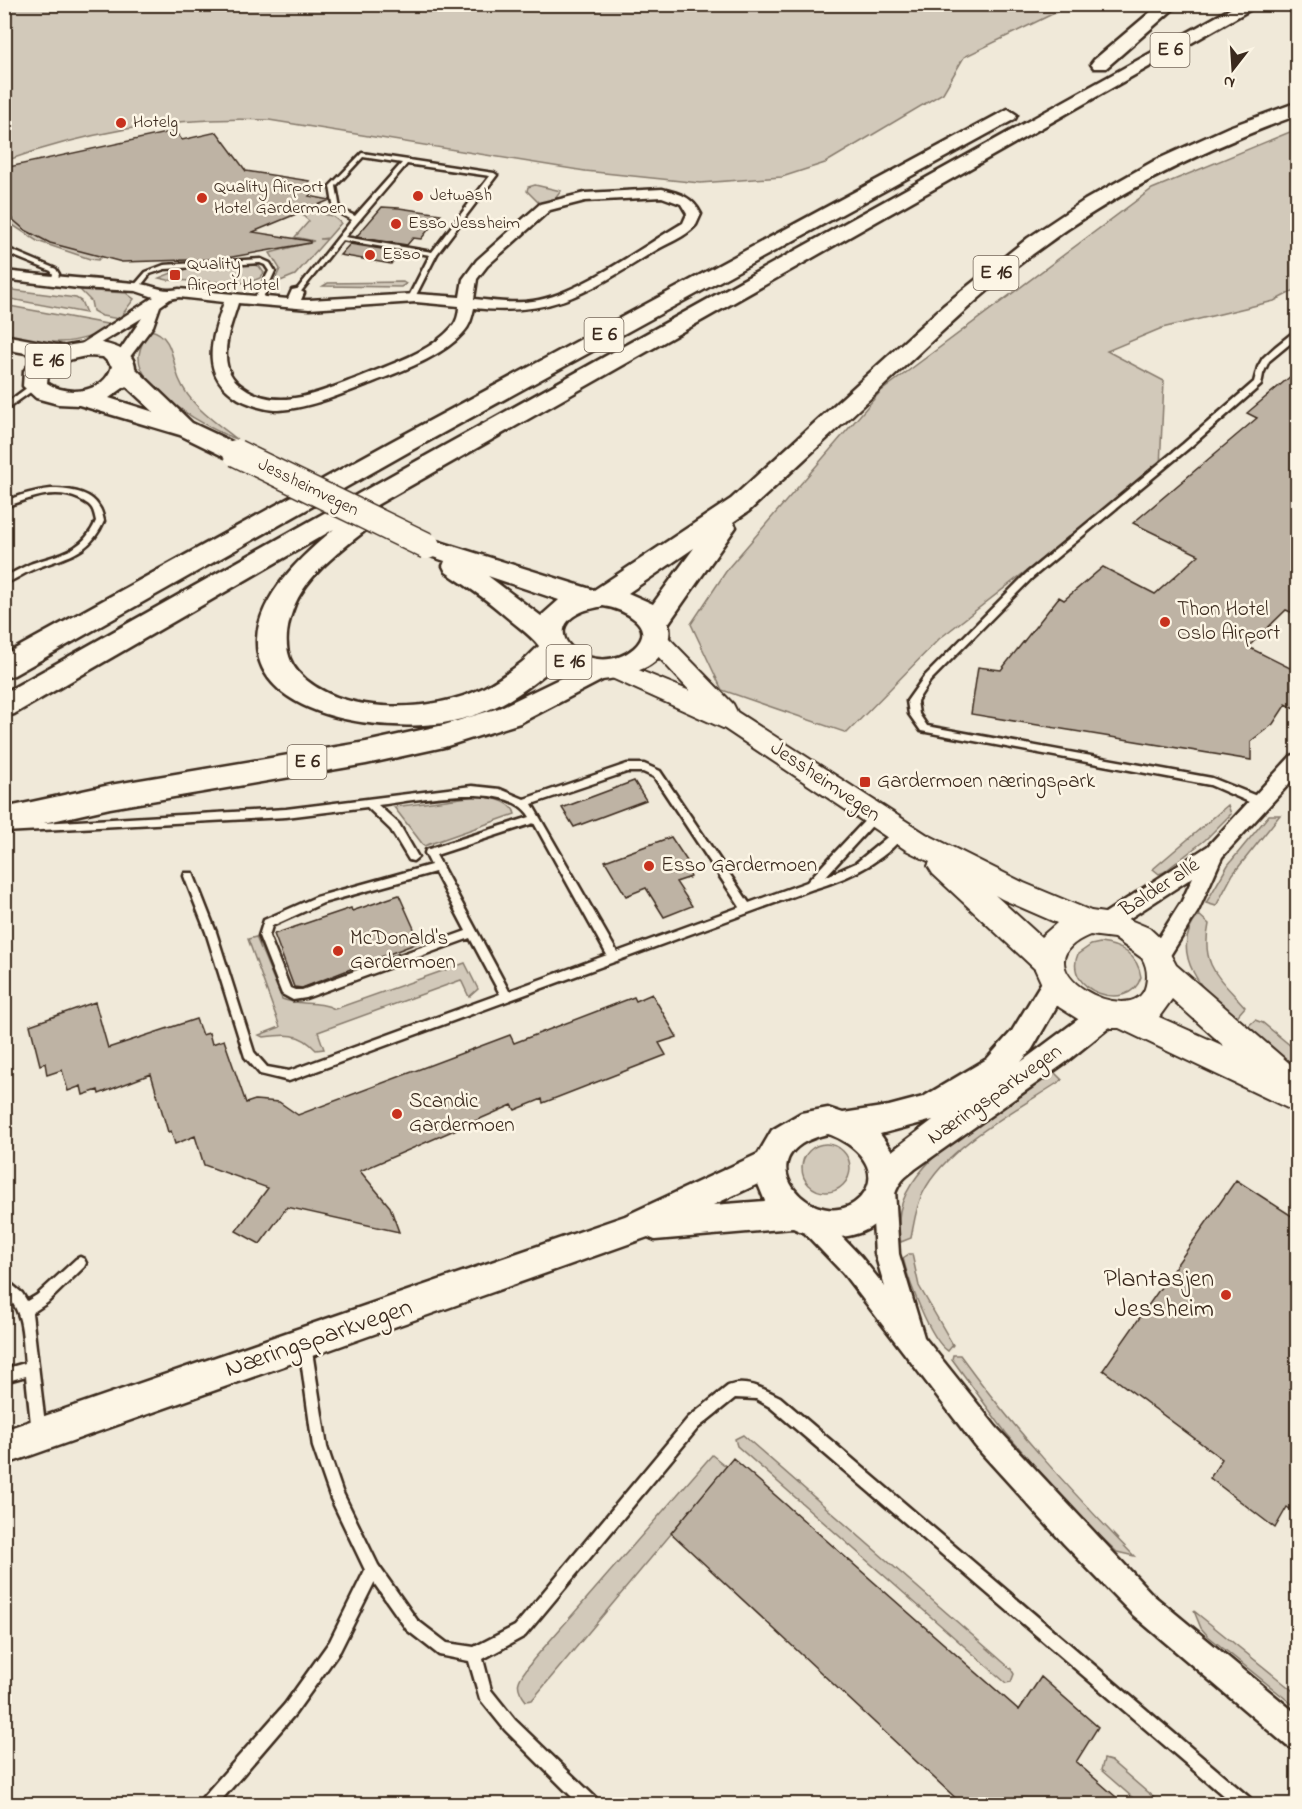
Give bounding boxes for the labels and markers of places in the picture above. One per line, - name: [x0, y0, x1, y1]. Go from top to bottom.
- place label: Hotelg: [133, 110, 178, 137]
- marker: Hotelg: [114, 116, 128, 130]
- place label: Quality Airport Hotel Gardermoen: [214, 175, 346, 222]
- place label: Jetwash: [430, 183, 492, 209]
- marker: Jetwash: [411, 189, 425, 203]
- marker: Quality Airport Hotel Gardermoen: [195, 191, 209, 205]
- place label: Esso Jessheim: [408, 211, 520, 237]
- marker: Esso Jessheim: [389, 217, 403, 231]
- place label: Esso: [382, 242, 421, 268]
- marker: Esso: [363, 248, 377, 262]
- place label: Quality Airport Hotel: [187, 252, 279, 299]
- marker: Quality Airport Hotel: [168, 268, 182, 282]
- place label: Thon Hotel Oslo Airport: [1177, 595, 1280, 649]
- marker: Thon Hotel Oslo Airport: [1158, 615, 1172, 629]
- place label: Gardermoen næringspark: [877, 767, 1096, 799]
- marker: Gardermoen næringspark: [858, 775, 872, 789]
- place label: Esso Gardermoen: [661, 851, 817, 881]
- marker: Esso Gardermoen: [642, 859, 656, 873]
- place label: McDonald's Gardermoen: [350, 924, 456, 978]
- marker: McDonald's Gardermoen: [331, 944, 345, 958]
- place label: Scandic Gardermoen: [409, 1087, 515, 1141]
- marker: Scandic Gardermoen: [390, 1107, 404, 1121]
- place label: Plantasjen Jessheim: [1104, 1261, 1214, 1329]
- marker: Plantasjen Jessheim: [1219, 1288, 1233, 1302]

